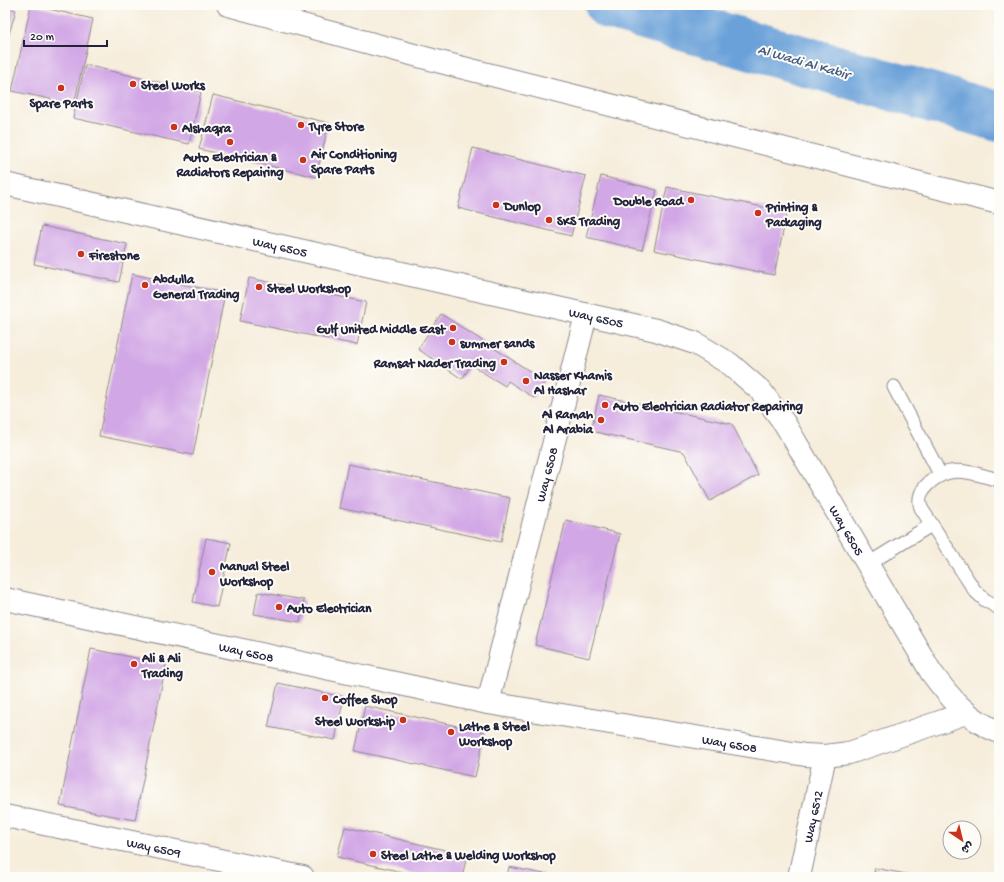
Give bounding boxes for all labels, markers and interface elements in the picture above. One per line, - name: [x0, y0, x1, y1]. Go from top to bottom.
- scale bar: [24, 22, 107, 48]
- text: 20 m: [30, 31, 55, 45]
- water label: Al Wadi Al Kabir: [756, 42, 854, 85]
- marker: Steel Works: [128, 79, 138, 89]
- place label: Steel Works: [141, 79, 206, 94]
- marker: Spare Parts: [56, 83, 66, 93]
- place label: Spare Parts: [29, 97, 94, 113]
- marker: Tyre Store: [296, 120, 306, 130]
- place label: Tyre Store: [308, 120, 365, 135]
- marker: Alshaqra: [169, 122, 179, 132]
- place label: Alshaqra: [181, 122, 232, 137]
- marker: Auto Electrician & Radiators Repairing: [225, 137, 235, 147]
- place label: Air Conditioning Spare Parts: [310, 148, 398, 179]
- place label: Auto Electrician & Radiators Repairing: [175, 151, 284, 182]
- marker: Air Conditioning Spare Parts: [298, 155, 308, 165]
- place label: Double Road: [613, 195, 684, 210]
- marker: Double Road: [686, 195, 696, 205]
- marker: Dunlop: [491, 200, 501, 210]
- place label: Dunlop: [503, 200, 541, 216]
- place label: Printing & Packaging: [765, 201, 822, 231]
- marker: Printing & Packaging: [753, 208, 763, 218]
- marker: SKS Trading: [544, 215, 554, 225]
- place label: SKS Trading: [557, 215, 621, 230]
- street label: Way 6505: [251, 235, 308, 262]
- marker: Firestone: [76, 249, 86, 259]
- place label: Firestone: [88, 249, 141, 264]
- place label: Abdulla General Trading: [152, 273, 240, 303]
- marker: Abdulla General Trading: [140, 280, 150, 290]
- marker: Steel Workshop: [254, 282, 264, 292]
- place label: Steel Workshop: [267, 282, 351, 298]
- street label: Way 6505: [567, 306, 625, 332]
- place label: Gulf United Middle East: [316, 322, 447, 338]
- marker: Gulf United Middle East: [448, 323, 458, 333]
- marker: summer sands: [447, 337, 457, 347]
- place label: summer sands: [460, 337, 536, 352]
- place label: Ramsat Nader Trading: [373, 357, 497, 372]
- marker: Ramsat Nader Trading: [499, 357, 509, 367]
- place label: Nasser Khamis Al Hashar: [533, 369, 613, 399]
- marker: Nasser Khamis Al Hashar: [521, 376, 531, 386]
- marker: Auto Electrician Radiator Repairing: [600, 400, 610, 410]
- place label: Auto Electrician Radiator Repairing: [612, 400, 803, 416]
- place label: Al Ramah Al Arabia: [541, 408, 594, 438]
- marker: Al Ramah Al Arabia: [596, 415, 606, 425]
- street label: Way 6508: [534, 446, 562, 504]
- street label: Way 6505: [825, 504, 866, 559]
- place label: Manual Steel Workshop: [219, 560, 289, 591]
- marker: Manual Steel Workshop: [207, 567, 217, 577]
- marker: Auto Electrician: [274, 602, 284, 612]
- place label: Auto Electrician: [286, 602, 372, 617]
- street label: Way 6508: [217, 640, 275, 667]
- place label: Ali & Ali Trading: [141, 652, 183, 682]
- marker: Ali & Ali Trading: [129, 659, 139, 669]
- place label: Coffee Shop: [332, 692, 398, 709]
- marker: Coffee Shop: [320, 693, 330, 703]
- place label: Steel Workship: [315, 715, 396, 731]
- marker: Steel Workship: [398, 715, 408, 725]
- place label: Lathe & Steel Workshop: [458, 720, 530, 751]
- marker: Lathe & Steel Workshop: [446, 727, 456, 737]
- street label: Way 6508: [701, 733, 758, 757]
- street label: Way 6512: [802, 789, 827, 844]
- north arrow: [942, 820, 982, 860]
- street label: Way 6509: [125, 836, 182, 862]
- text: ش: [958, 838, 975, 855]
- marker: Steel Lathe & Welding Workshop: [368, 849, 378, 859]
- place label: Steel Lathe & Welding Workshop: [381, 849, 556, 865]

